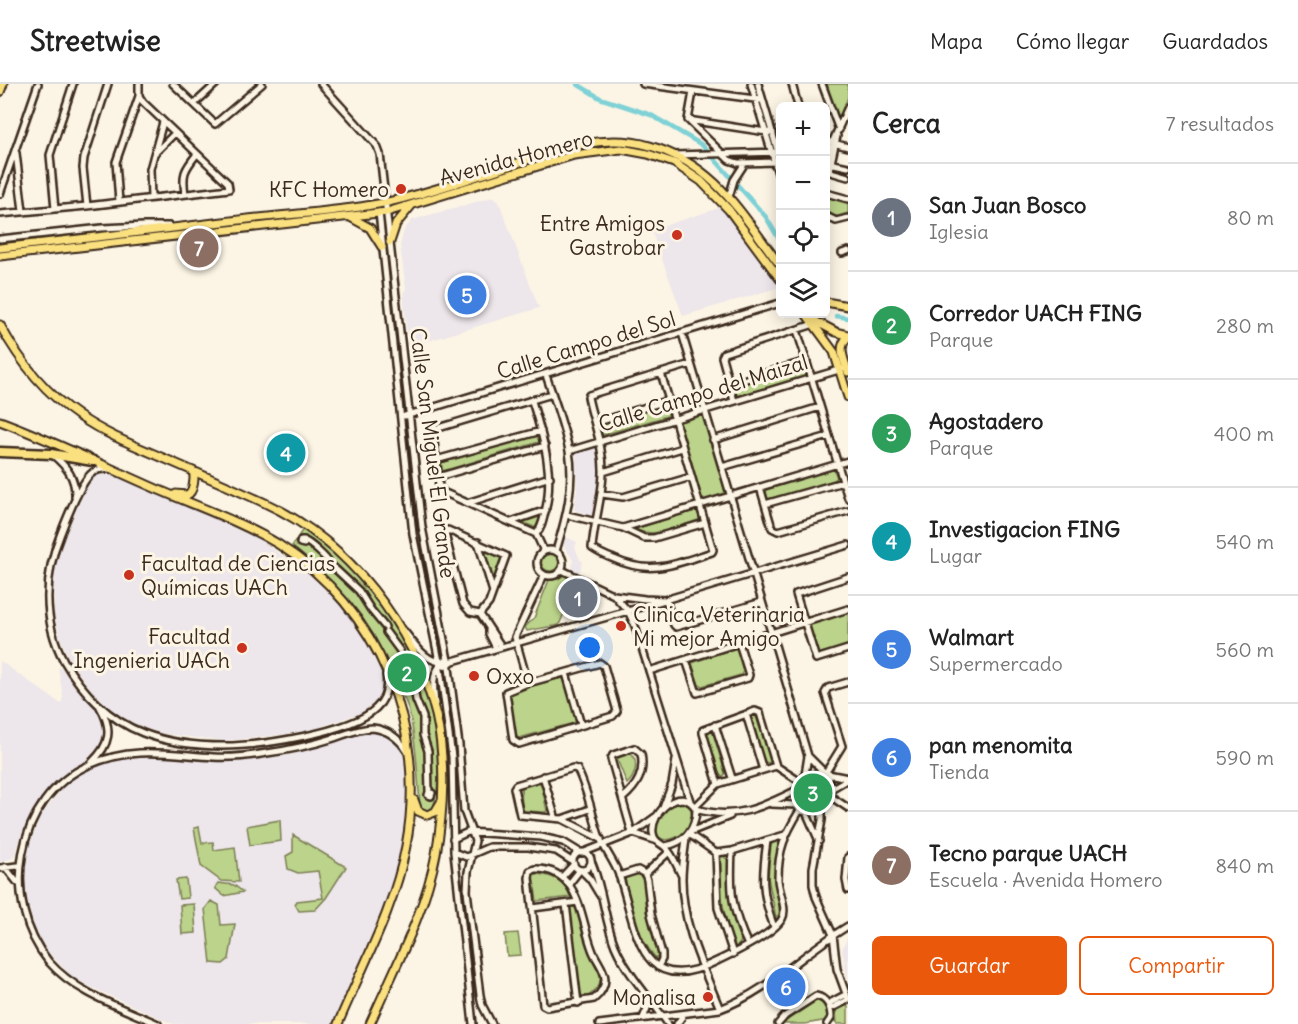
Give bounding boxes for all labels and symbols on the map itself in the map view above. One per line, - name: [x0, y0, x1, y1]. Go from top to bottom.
- street label: Avenida Homero: [436, 125, 596, 191]
- place label: KFC Homero: [269, 176, 389, 203]
- marker: KFC Homero: [394, 182, 408, 196]
- place label: Entre Amigos Gastrobar: [540, 210, 665, 261]
- pin: 7: [180, 226, 218, 270]
- marker: Entre Amigos Gastrobar: [670, 228, 684, 242]
- pin: 5: [448, 272, 486, 318]
- street label: Calle Campo del Sol: [493, 305, 679, 385]
- street label: Calle San Miguel El Grande: [404, 326, 462, 580]
- street label: Calle Campo del Maizal: [595, 348, 811, 438]
- pin: 4: [266, 430, 306, 476]
- place label: Facultad de Ciencias Químicas UACh: [141, 550, 335, 601]
- marker: Facultad de Ciencias Químicas UACh: [122, 568, 136, 582]
- pin: 1: [558, 576, 598, 620]
- place label: Clinica Veterinaria Mi mejor Amigo: [633, 601, 805, 652]
- marker: Clinica Veterinaria Mi mejor Amigo: [614, 619, 628, 633]
- place label: Facultad Ingenieria UACh: [74, 623, 230, 674]
- your location: [575, 633, 604, 662]
- marker: Facultad Ingenieria UACh: [235, 641, 249, 655]
- pin: 2: [388, 650, 426, 696]
- place label: Oxxo: [486, 663, 534, 690]
- marker: Oxxo: [467, 669, 481, 683]
- pin: 3: [794, 770, 832, 816]
- pin: 6: [766, 964, 806, 1010]
- place label: Monalisa: [612, 984, 696, 1011]
- marker: Monalisa: [701, 990, 715, 1004]

